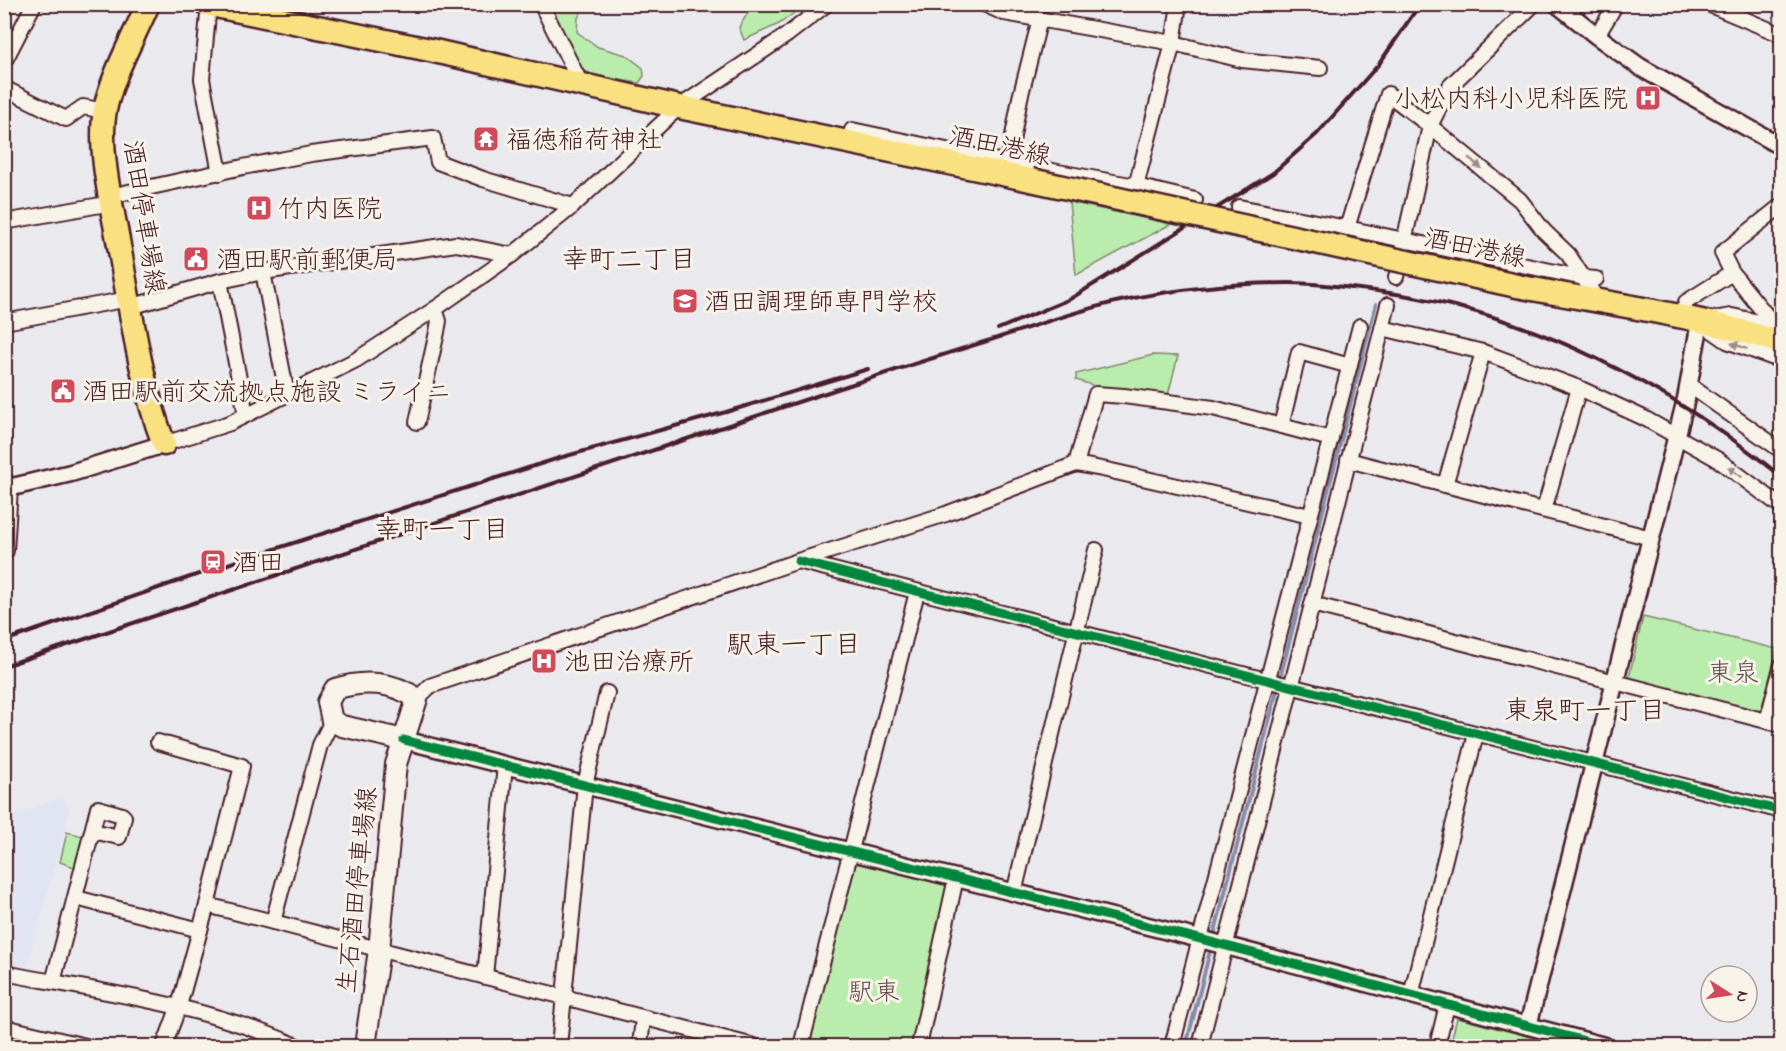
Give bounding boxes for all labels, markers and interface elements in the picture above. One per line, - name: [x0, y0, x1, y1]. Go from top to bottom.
- place label: 小松内科小児科医院: [1394, 82, 1628, 120]
- hospital icon: 小松内科小児科医院: [1633, 83, 1663, 113]
- street label: 酒田港線: [945, 119, 1054, 177]
- place label: 福徳稲荷神社: [506, 123, 662, 161]
- temple icon: 福徳稲荷神社: [471, 124, 501, 154]
- street label: 酒田停車場線: [111, 137, 173, 297]
- one-way arrow: [1467, 156, 1482, 169]
- place label: 竹内医院: [278, 192, 382, 230]
- hospital icon: 竹内医院: [244, 193, 274, 223]
- street label: 酒田港線: [1420, 221, 1529, 279]
- district label: 幸町二丁目: [562, 242, 697, 281]
- place label: 酒田駅前郵便局: [216, 243, 398, 281]
- public building icon: 酒田駅前郵便局: [181, 244, 211, 274]
- place label: 酒田調理師専門学校: [704, 285, 938, 323]
- school or university icon: 酒田調理師専門学校: [670, 286, 700, 316]
- one-way arrow: [1730, 340, 1748, 350]
- place label: 酒田駅前交流拠点施設 ミライニ: [82, 375, 451, 413]
- public building icon: 酒田駅前交流拠点施設 ミライニ: [48, 376, 78, 406]
- one-way arrow: [1727, 466, 1743, 478]
- district label: 幸町一丁目: [375, 512, 510, 551]
- place label: 酒田: [232, 546, 284, 584]
- station icon: 酒田: [198, 547, 228, 577]
- district label: 駅東一丁目: [727, 627, 862, 666]
- place label: 池田治療所: [564, 645, 694, 683]
- hospital icon: 池田治療所: [529, 646, 559, 676]
- park label: 東泉: [1707, 656, 1759, 694]
- district label: 東泉町一丁目: [1504, 693, 1666, 732]
- street label: 生石酒田停車場線: [329, 785, 389, 996]
- north arrow: [1699, 964, 1759, 1024]
- park label: 駅東: [848, 975, 900, 1013]
- text: N: [1729, 989, 1755, 1005]

